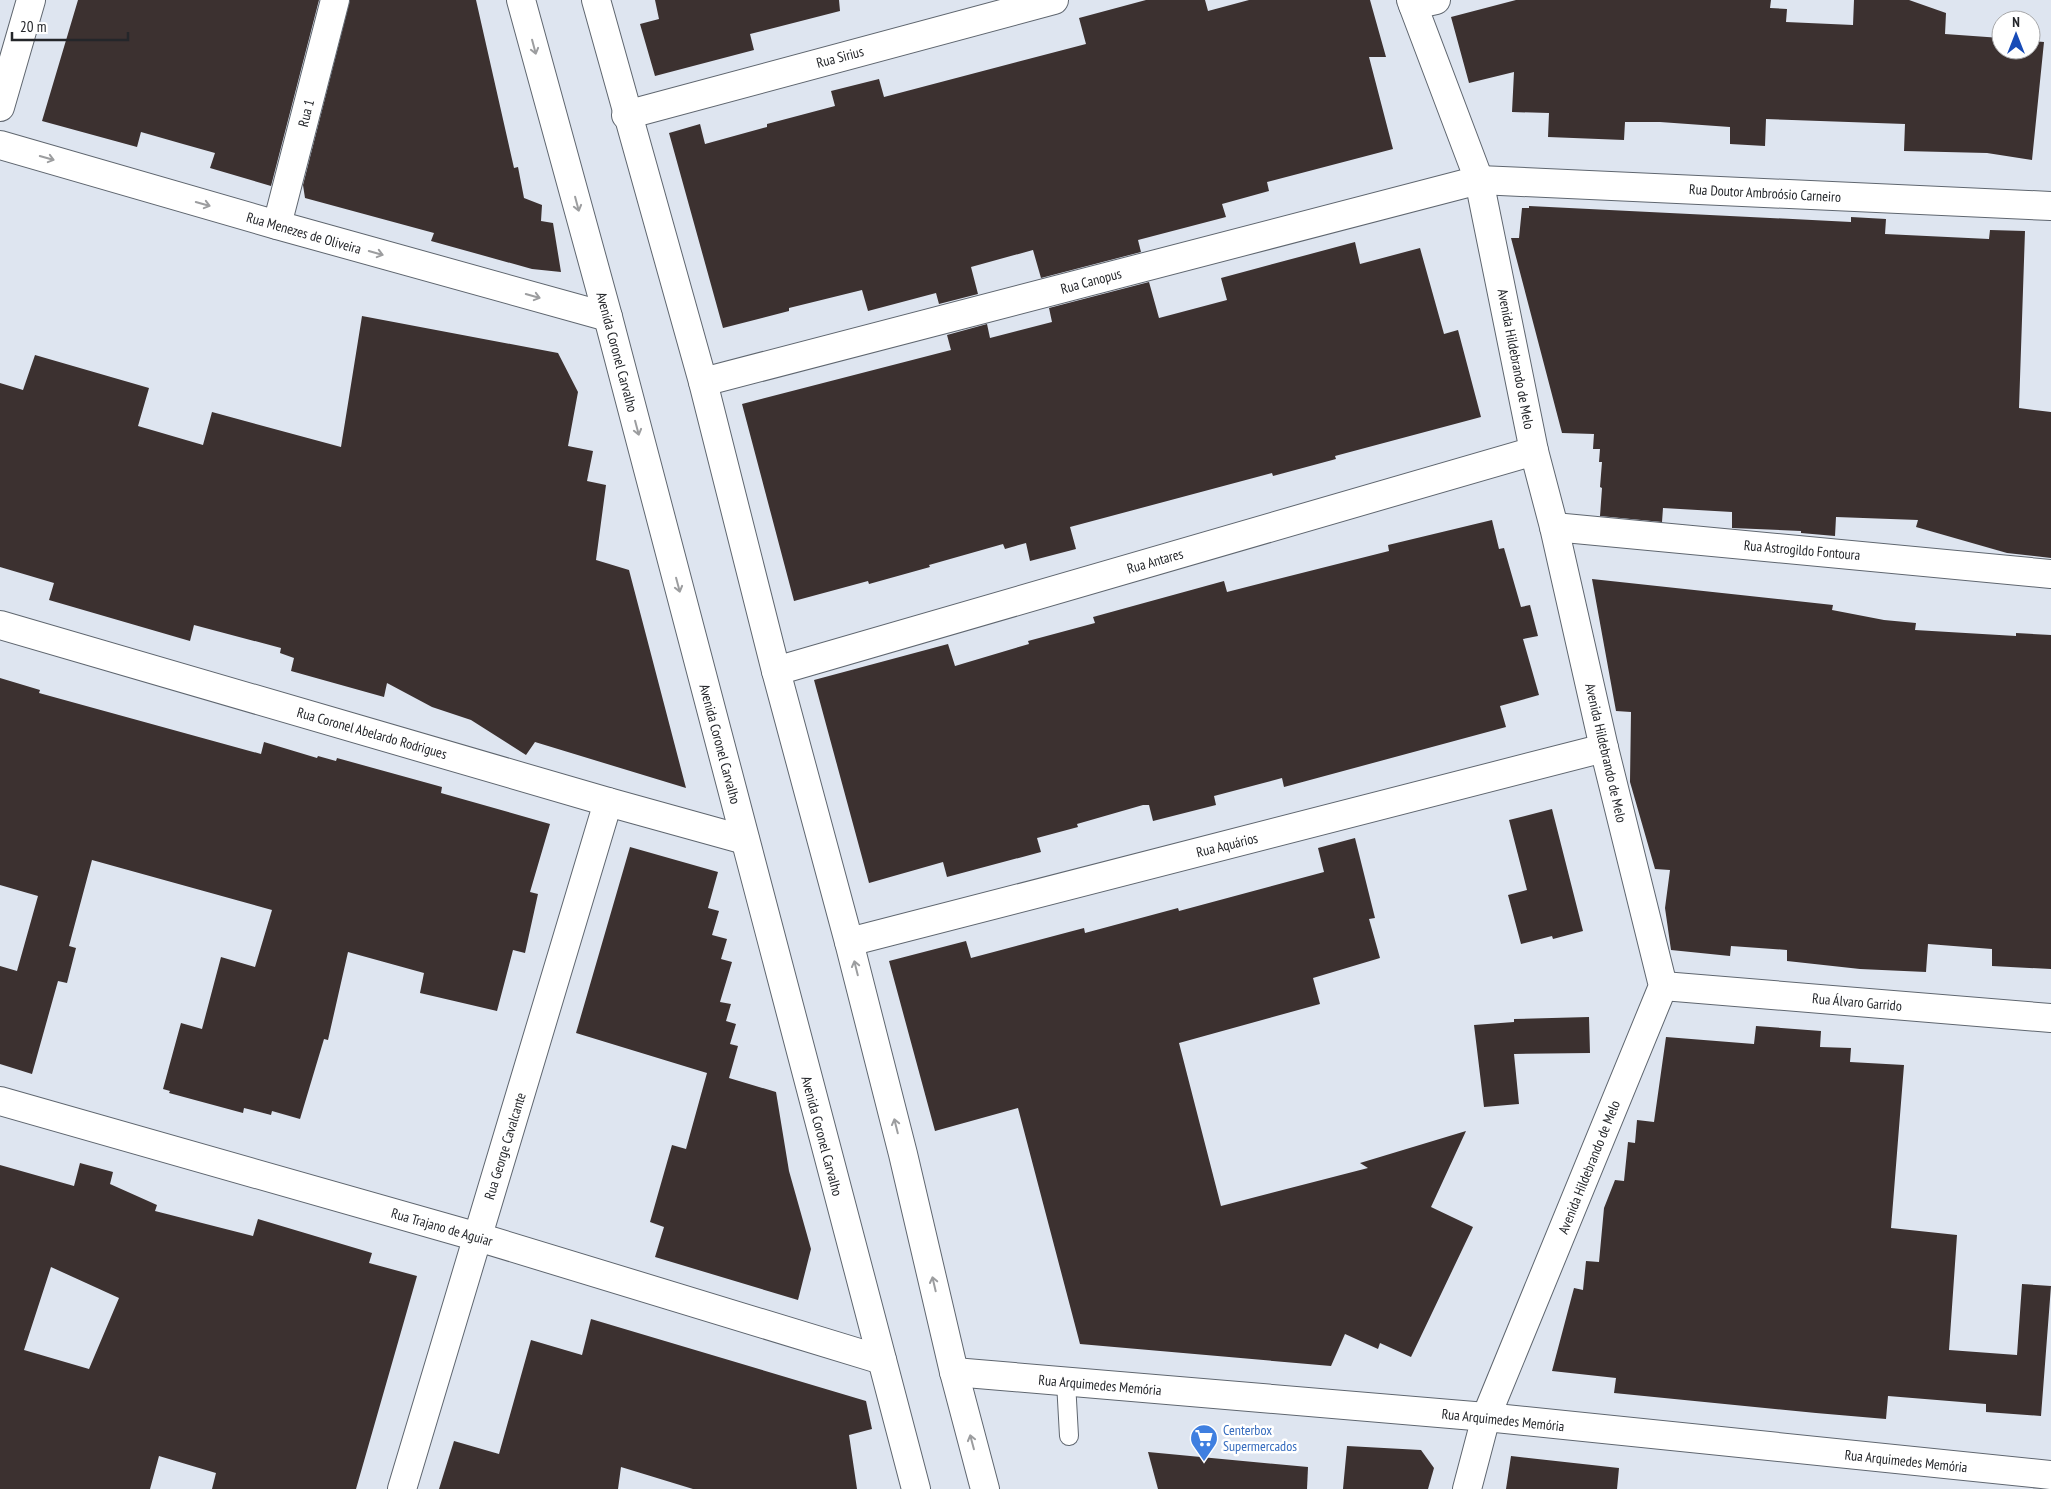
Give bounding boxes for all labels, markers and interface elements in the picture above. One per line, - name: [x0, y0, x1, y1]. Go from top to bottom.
- scale bar: [12, 10, 129, 42]
- north arrow: [1991, 10, 2041, 60]
- text: N: [2012, 13, 2020, 31]
- text: 20 m: [20, 17, 46, 36]
- one-way arrow: [529, 39, 539, 55]
- street label: Rua Sirius: [814, 42, 866, 72]
- street label: Rua 1: [294, 97, 318, 129]
- one-way arrow: [38, 154, 54, 164]
- street label: Rua Doutor Ambroósio Carneiro: [1689, 180, 1841, 206]
- one-way arrow: [573, 195, 582, 211]
- one-way arrow: [194, 199, 210, 209]
- street label: Rua Menezes de Oliveira: [244, 208, 364, 258]
- one-way arrow: [368, 249, 384, 258]
- street label: Rua Canopus: [1059, 264, 1124, 298]
- street label: Avenida Hildebrando de Melo: [1494, 287, 1538, 431]
- street label: Avenida Coronel Carvalho: [592, 290, 642, 414]
- one-way arrow: [524, 292, 540, 302]
- one-way arrow: [633, 420, 642, 436]
- street label: Rua Astrogildo Fontoura: [1743, 536, 1861, 564]
- street label: Rua Antares: [1125, 544, 1185, 578]
- one-way arrow: [674, 577, 684, 593]
- street label: Avenida Coronel Carvalho: [695, 682, 745, 806]
- street label: Avenida Hildebrando de Melo: [1581, 682, 1631, 824]
- street label: Rua Coronel Abelardo Rodrigues: [295, 703, 449, 763]
- street label: Rua Aquários: [1194, 829, 1260, 861]
- one-way arrow: [851, 961, 860, 977]
- street label: Rua Álvaro Garrido: [1811, 989, 1903, 1015]
- street label: Avenida Coronel Carvalho: [797, 1074, 847, 1198]
- street label: Rua George Cavalcante: [480, 1090, 530, 1202]
- street label: Avenida Hildebrando de Melo: [1554, 1098, 1624, 1236]
- one-way arrow: [891, 1118, 900, 1134]
- street label: Rua Trajano de Aguiar: [389, 1204, 495, 1250]
- one-way arrow: [929, 1276, 938, 1292]
- street label: Rua Arquimedes Memória: [1038, 1371, 1162, 1399]
- street label: Rua Arquimedes Memória: [1441, 1405, 1565, 1435]
- place label: Centerbox Supermercados: [1223, 1421, 1297, 1455]
- supermarket icon: Centerbox Supermercados: [1189, 1423, 1219, 1462]
- one-way arrow: [967, 1434, 977, 1450]
- street label: Rua Arquimedes Memória: [1844, 1446, 1968, 1476]

